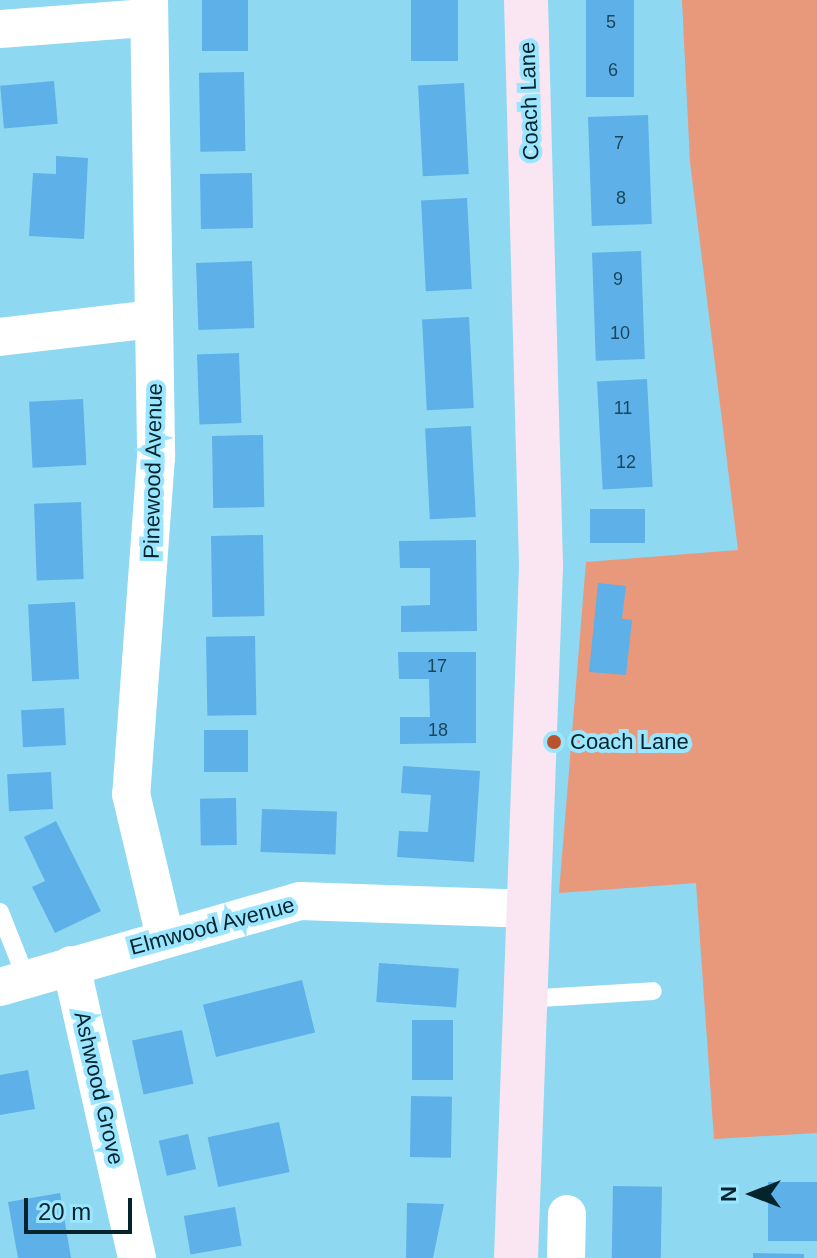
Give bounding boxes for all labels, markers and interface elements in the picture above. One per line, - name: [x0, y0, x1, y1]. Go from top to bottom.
- house number: 5: [606, 11, 616, 33]
- street label: Coach Lane: [514, 41, 544, 161]
- house number: 6: [608, 59, 618, 81]
- house number: 7: [614, 132, 624, 154]
- house number: 8: [616, 187, 626, 209]
- house number: 9: [613, 268, 623, 290]
- house number: 10: [610, 322, 630, 344]
- street label: Pinewood Avenue: [138, 382, 168, 560]
- house number: 11: [614, 397, 632, 419]
- house number: 12: [616, 451, 636, 473]
- house number: 17: [427, 655, 447, 677]
- house number: 18: [428, 719, 448, 741]
- place label: Coach Lane: [570, 729, 689, 755]
- marker: Coach Lane: [545, 733, 563, 751]
- street label: Elmwood Avenue: [126, 891, 298, 961]
- street label: Ashwood Grove: [69, 1009, 129, 1167]
- north arrow: [713, 1154, 793, 1234]
- scale bar: [28, 1182, 136, 1232]
- text: N: [716, 1186, 741, 1202]
- text: 20 m: [38, 1198, 91, 1225]

